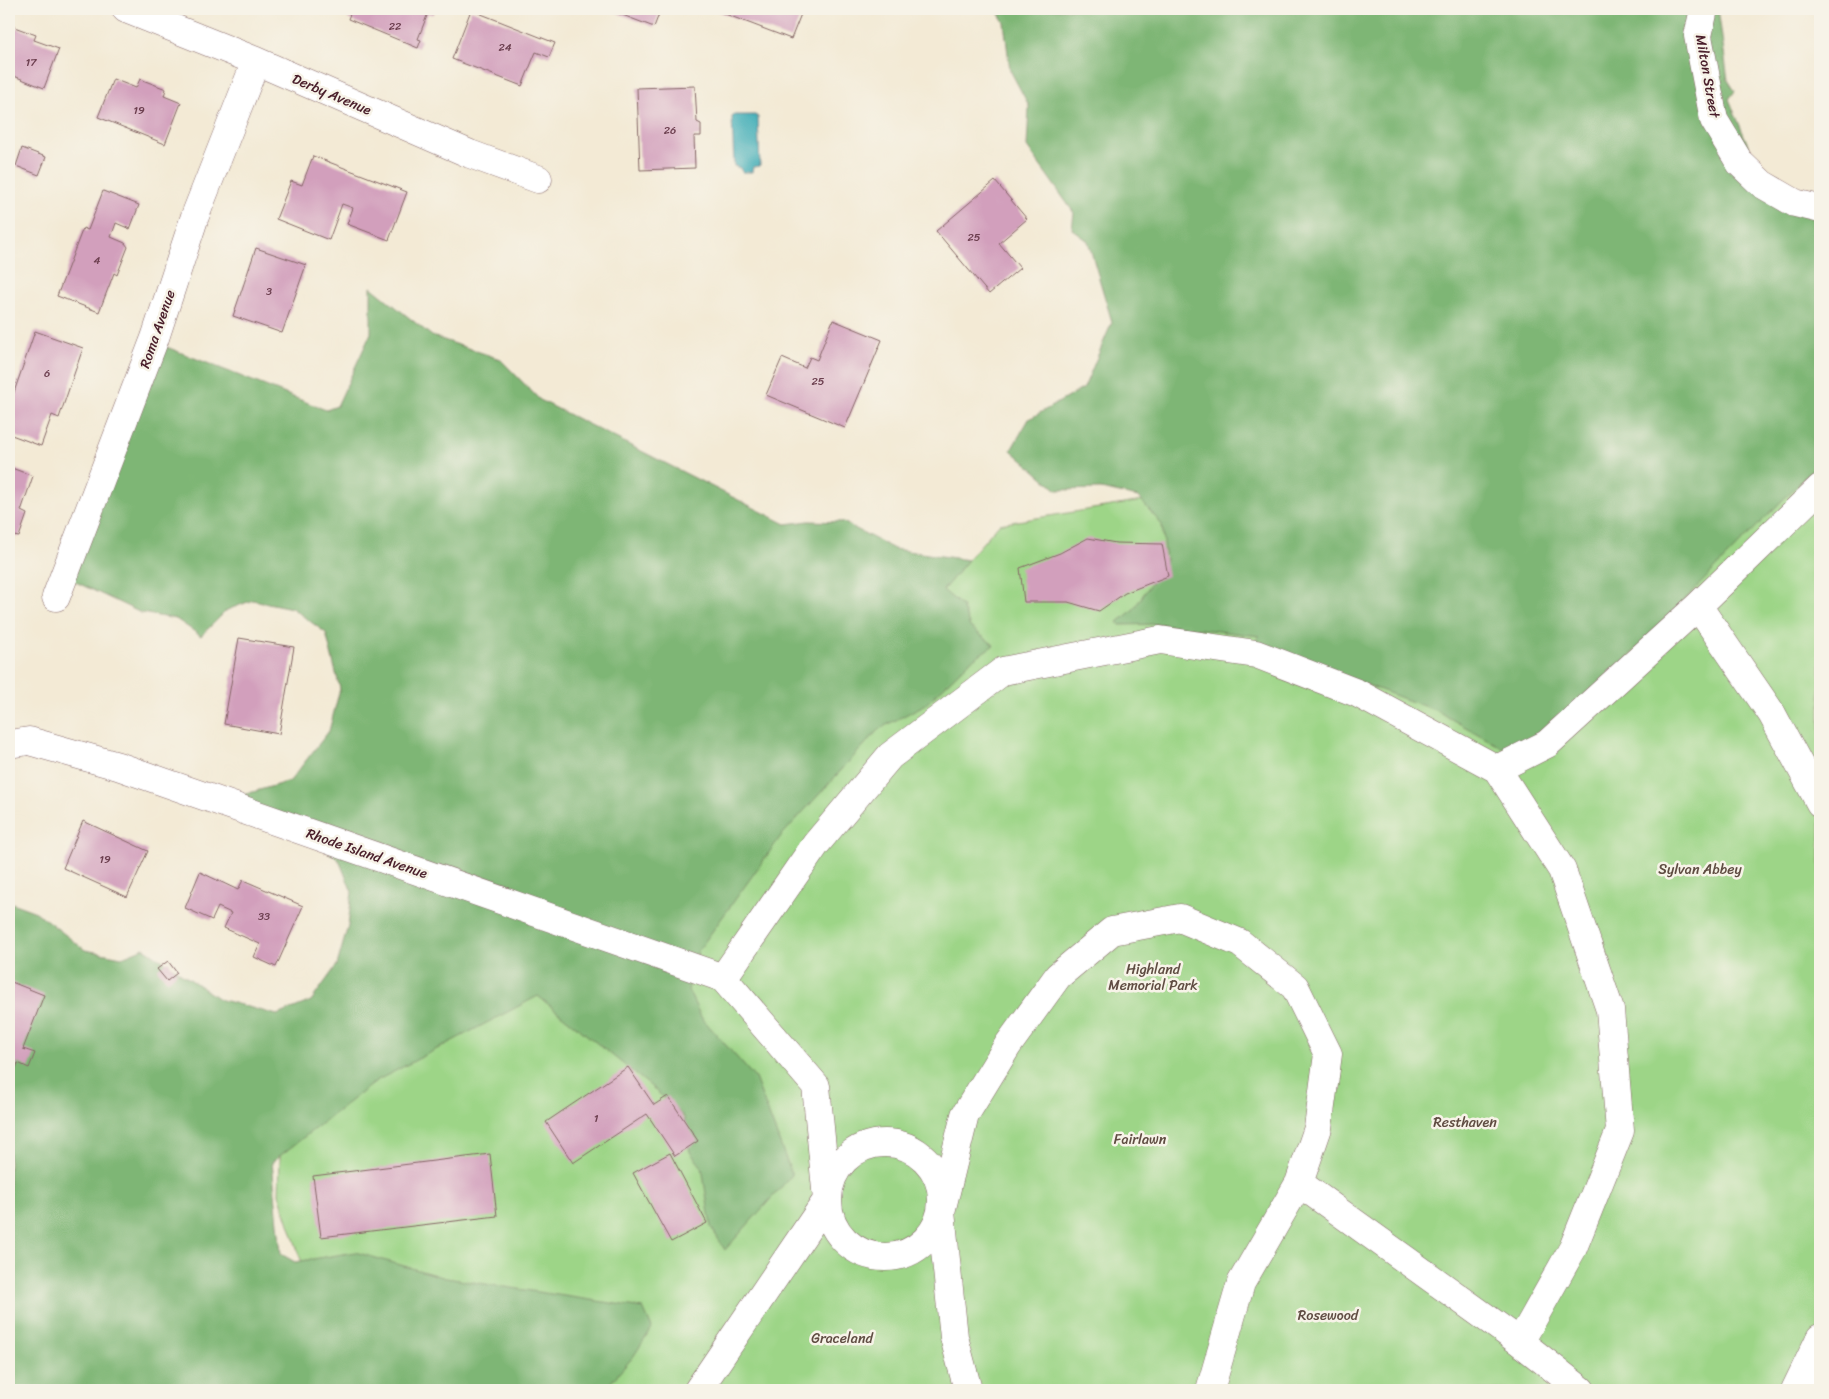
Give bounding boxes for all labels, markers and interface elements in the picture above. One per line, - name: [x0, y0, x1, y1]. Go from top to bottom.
- house number: 22: [389, 17, 402, 36]
- street label: Milton Street: [1688, 33, 1727, 121]
- house number: 24: [498, 38, 512, 57]
- house number: 17: [26, 53, 37, 72]
- street label: Derby Avenue: [288, 66, 376, 123]
- house number: 19: [133, 101, 145, 120]
- house number: 26: [664, 121, 676, 140]
- house number: 25: [967, 228, 981, 247]
- house number: 4: [94, 251, 101, 270]
- house number: 3: [266, 282, 272, 301]
- street label: Roma Avenue: [132, 286, 183, 372]
- house number: 6: [44, 364, 50, 383]
- house number: 25: [811, 372, 825, 391]
- street label: Rhode Island Avenue: [303, 821, 431, 886]
- house number: 19: [99, 850, 111, 869]
- park label: Sylvan Abbey: [1658, 857, 1742, 882]
- house number: 33: [258, 907, 270, 926]
- park label: Highland Memorial Park: [1108, 957, 1198, 998]
- house number: 1: [594, 1109, 599, 1128]
- park label: Resthaven: [1433, 1110, 1497, 1135]
- park label: Fairlawn: [1114, 1127, 1167, 1152]
- park label: Rosewood: [1298, 1303, 1360, 1328]
- park label: Graceland: [811, 1326, 874, 1351]

